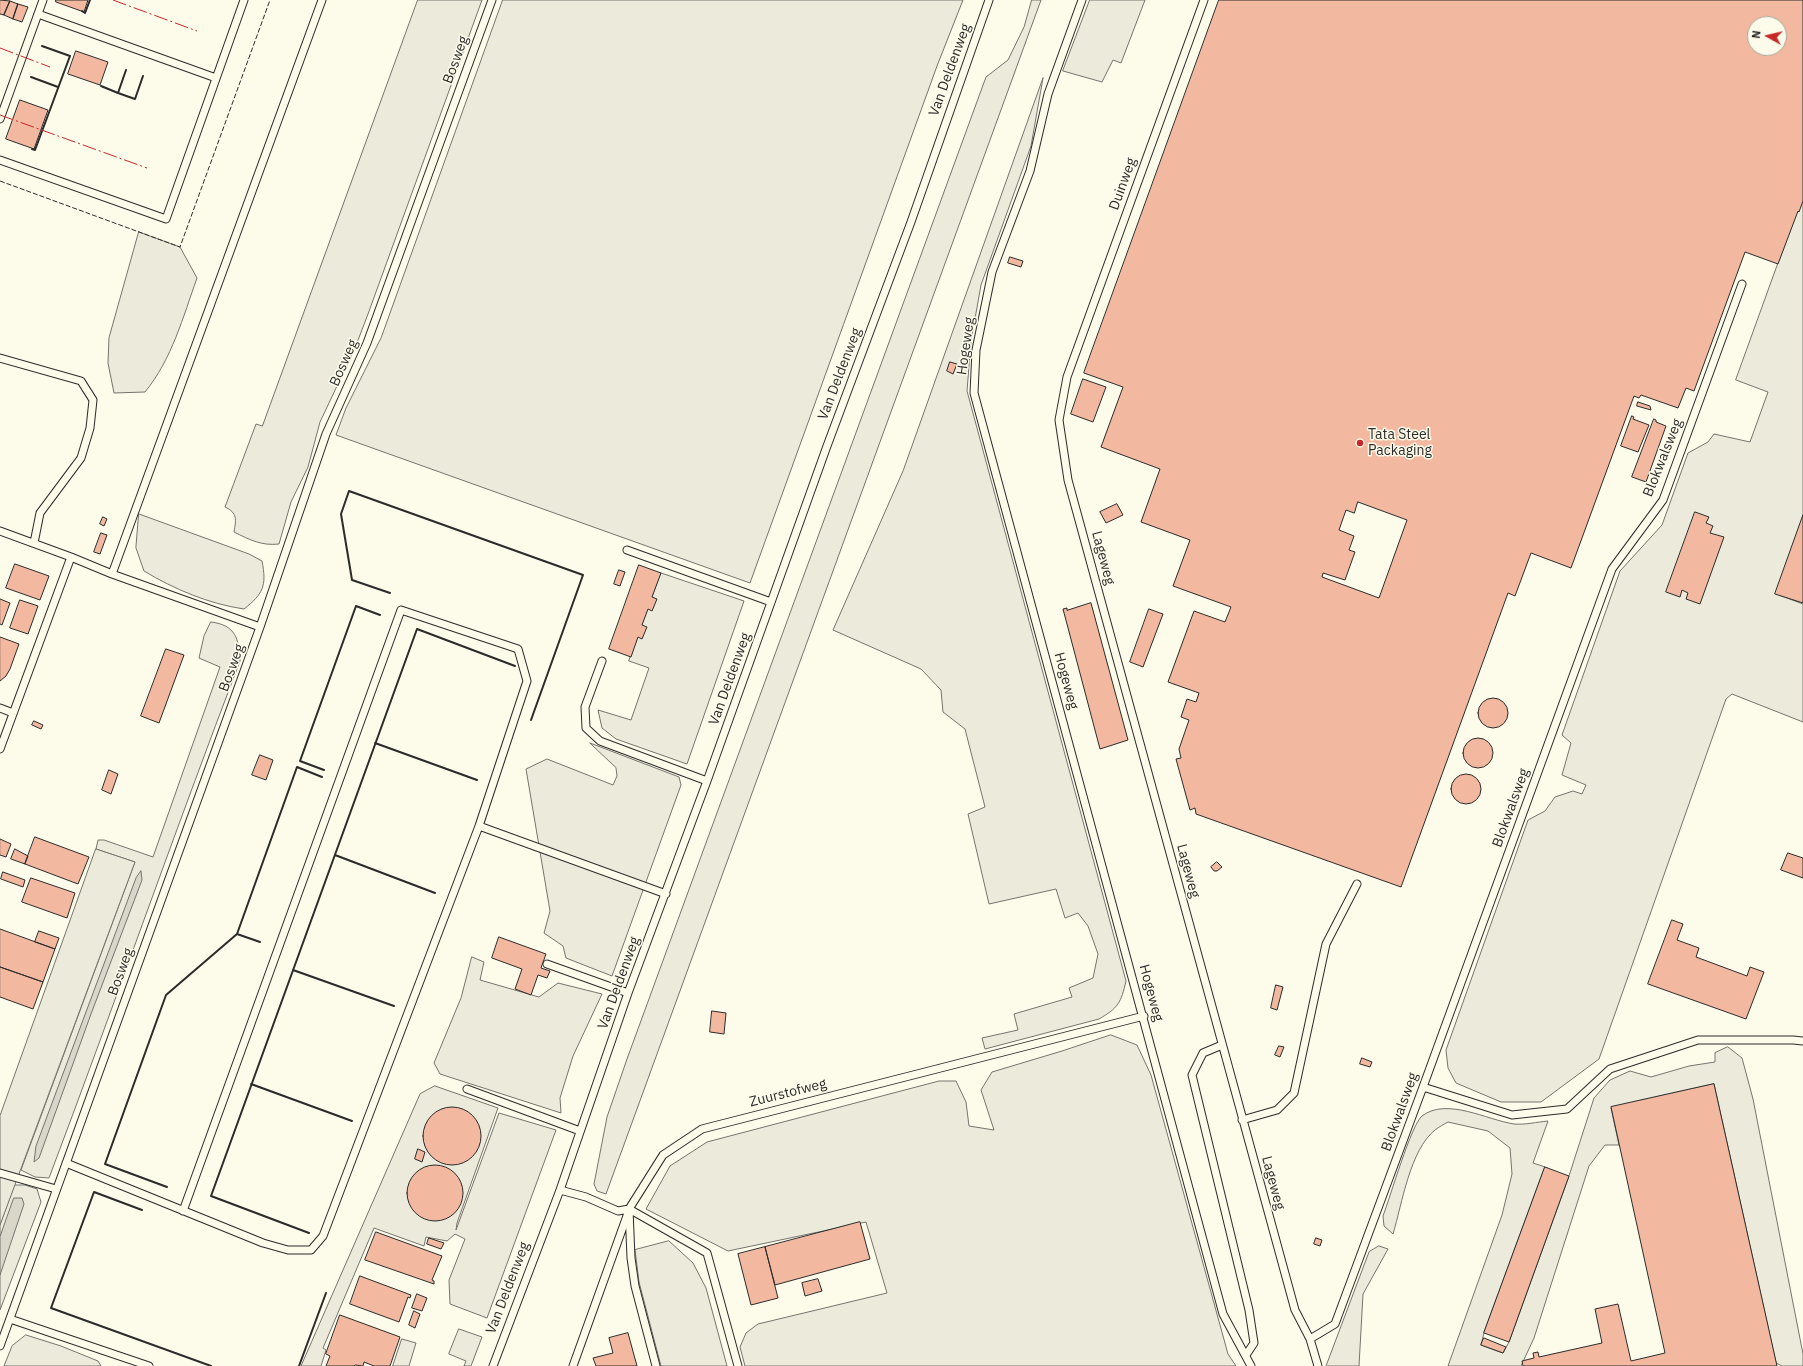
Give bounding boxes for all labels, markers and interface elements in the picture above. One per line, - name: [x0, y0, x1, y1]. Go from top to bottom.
- north arrow: [1747, 16, 1787, 56]
- street label: Van Deldenweg: [925, 21, 975, 119]
- text: N: [1749, 30, 1764, 39]
- street label: Bosweg: [440, 34, 472, 86]
- street label: Duinweg: [1106, 156, 1140, 212]
- street label: Hogeweg: [954, 316, 978, 376]
- street label: Van Deldenweg: [815, 326, 865, 422]
- street label: Bosweg: [326, 337, 362, 389]
- street label: Blokwalsweg: [1640, 417, 1686, 499]
- place label: Tata Steel Packaging: [1368, 427, 1432, 460]
- marker: Tata Steel Packaging: [1355, 438, 1365, 448]
- street label: Lageweg: [1088, 529, 1118, 587]
- street label: Van Deldenweg: [705, 630, 755, 728]
- street label: Bosweg: [216, 642, 248, 694]
- street label: Hogeweg: [1050, 651, 1082, 711]
- street label: Blokwalsweg: [1489, 766, 1533, 850]
- street label: Lageweg: [1173, 842, 1203, 900]
- street label: Van Deldenweg: [594, 934, 644, 1032]
- street label: Bosweg: [105, 946, 137, 998]
- street label: Hogeweg: [1135, 963, 1167, 1023]
- street label: Blokwalsweg: [1378, 1070, 1422, 1154]
- street label: Zuurstofweg: [748, 1075, 828, 1111]
- street label: Lageweg: [1258, 1154, 1288, 1212]
- street label: Van Deldenweg: [483, 1240, 533, 1336]

